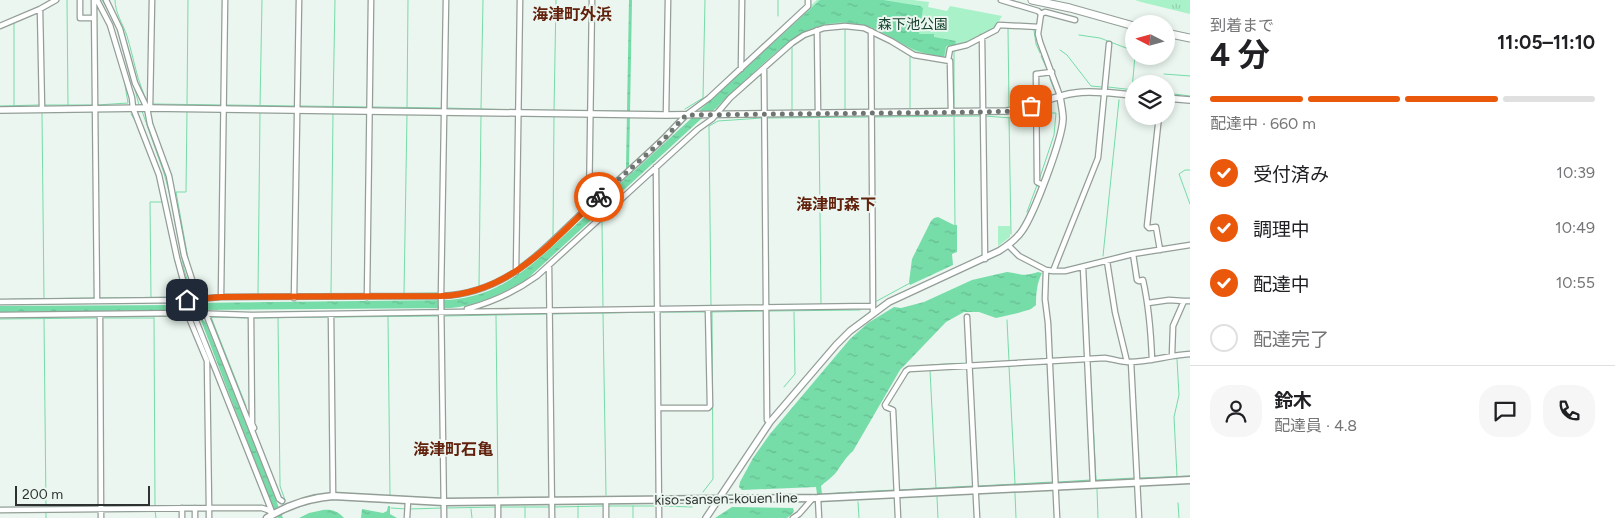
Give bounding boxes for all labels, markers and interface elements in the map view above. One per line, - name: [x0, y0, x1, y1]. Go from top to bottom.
- district label: 海津町外浜: [532, 5, 612, 24]
- north arrow: [1125, 15, 1175, 65]
- map controls: [1125, 15, 1175, 125]
- park label: 森下池公園: [878, 16, 948, 33]
- text: 到着まで: [1210, 16, 1274, 35]
- text: 11:05–11:10: [1497, 31, 1595, 54]
- text: 4 分: [1210, 36, 1270, 74]
- button: layers: [1125, 75, 1175, 125]
- pin: [1010, 85, 1052, 127]
- icon: bag: [1017, 92, 1045, 120]
- text: 配達中 · 660 m: [1210, 114, 1316, 133]
- icon: check: [1210, 159, 1238, 187]
- text: 受付済み: [1253, 163, 1329, 186]
- text: 10:39: [1556, 163, 1595, 182]
- courier: [574, 172, 624, 222]
- icon: bike: [585, 183, 613, 211]
- district label: 海津町森下: [796, 195, 876, 214]
- icon: check: [1210, 214, 1238, 242]
- text: 調理中: [1253, 218, 1310, 241]
- text: 10:49: [1555, 218, 1595, 237]
- icon: check: [1210, 269, 1238, 297]
- text: 配達中: [1253, 273, 1310, 296]
- text: 10:55: [1556, 273, 1595, 292]
- pin: [166, 279, 208, 321]
- icon: home: [173, 286, 201, 314]
- text: 配達完了: [1253, 328, 1329, 351]
- button: person: [1210, 385, 1262, 437]
- button: chat: [1479, 385, 1531, 437]
- button: phone: [1543, 385, 1595, 437]
- text: 鈴木: [1274, 389, 1312, 412]
- text: 配達員 · 4.8: [1274, 416, 1357, 435]
- district label: 海津町石亀: [413, 440, 493, 459]
- scale bar: [15, 483, 150, 506]
- text: 200 m: [22, 486, 63, 503]
- street label: kiso-sansen-kouen line: [654, 489, 798, 509]

